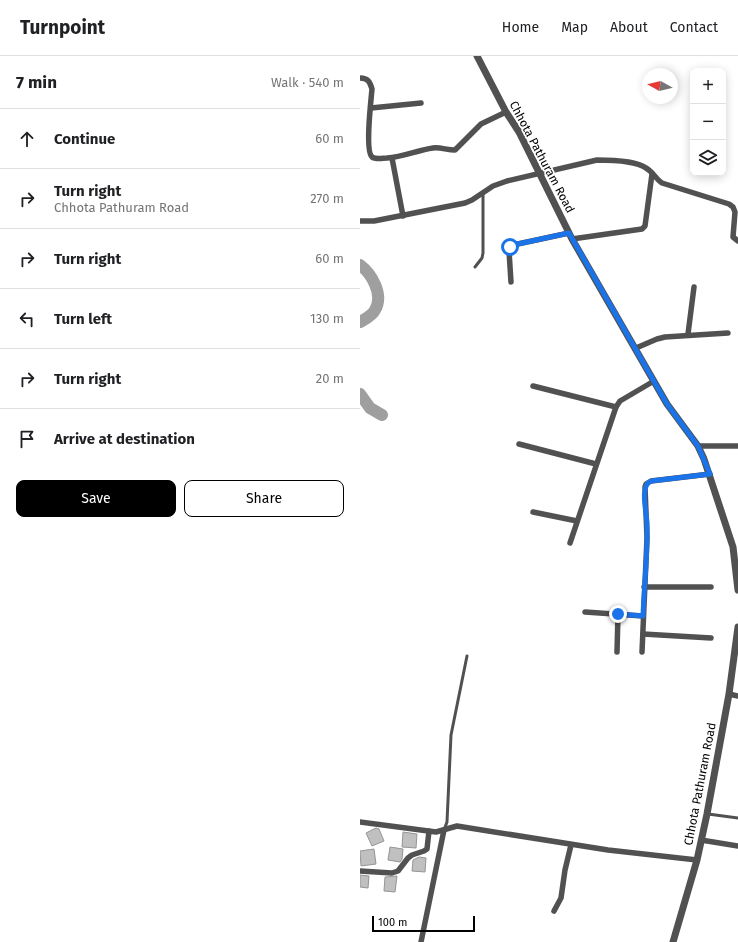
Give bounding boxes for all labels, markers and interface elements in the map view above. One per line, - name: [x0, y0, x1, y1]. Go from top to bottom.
- text: Turnpoint: [20, 16, 105, 39]
- text: Home: [502, 19, 539, 36]
- text: Map: [561, 19, 588, 36]
- text: About: [610, 19, 648, 36]
- text: Contact: [670, 19, 718, 36]
- north arrow: [642, 68, 678, 104]
- map controls: [690, 68, 726, 176]
- button: +: [690, 68, 726, 104]
- text: 7 min: [16, 72, 57, 93]
- text: Walk · 540 m: [271, 75, 344, 90]
- street label: Chhota Pathuram Road: [507, 99, 577, 215]
- button: −: [690, 104, 726, 140]
- icon: ahead: [16, 128, 38, 150]
- text: Continue: [54, 130, 115, 148]
- text: 60 m: [315, 131, 344, 146]
- button: layers: [690, 140, 726, 176]
- text: Turn right: [54, 182, 121, 200]
- icon: right: [16, 188, 38, 210]
- text: 270 m: [310, 191, 344, 206]
- text: Chhota Pathuram Road: [54, 200, 189, 215]
- route start: [501, 238, 519, 256]
- icon: right: [16, 248, 38, 270]
- text: Turn right: [54, 250, 121, 268]
- text: 60 m: [315, 251, 344, 266]
- icon: left: [16, 308, 38, 330]
- text: Turn left: [54, 310, 112, 328]
- text: 130 m: [310, 311, 344, 326]
- icon: right: [16, 368, 38, 390]
- text: Turn right: [54, 370, 121, 388]
- text: 20 m: [316, 371, 344, 386]
- icon: arrive: [16, 428, 38, 450]
- text: Arrive at destination: [54, 430, 195, 448]
- button: Save: [16, 480, 176, 517]
- button: Share: [184, 480, 344, 517]
- route end: [609, 605, 627, 623]
- street label: Chhota Pathuram Road: [681, 721, 719, 847]
- scale bar: [372, 914, 475, 933]
- text: 100 m: [378, 916, 407, 929]

